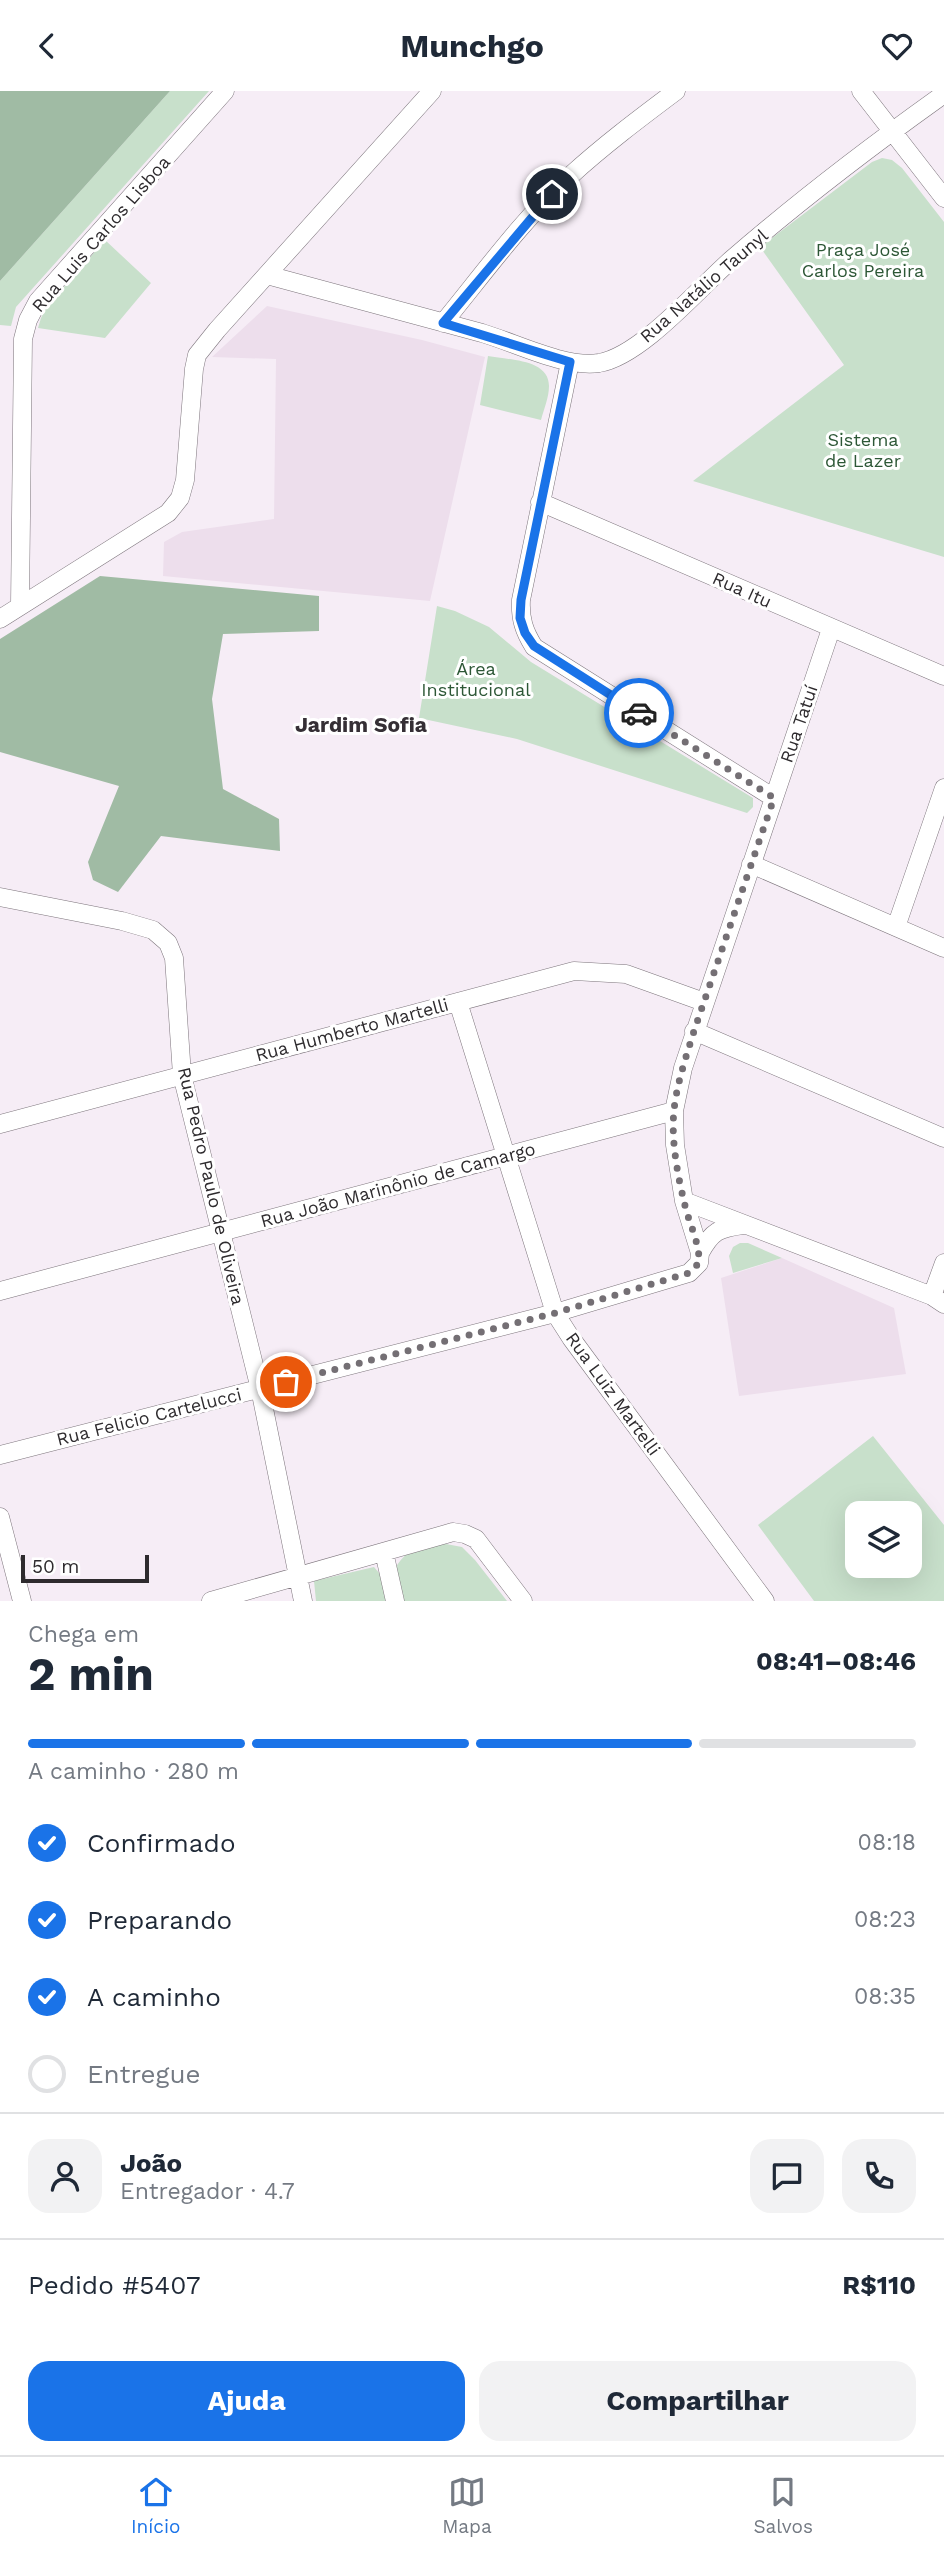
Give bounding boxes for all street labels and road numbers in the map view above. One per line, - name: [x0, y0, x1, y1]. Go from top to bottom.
- street label: Rua Luis Carlos Lisboa: [27, 151, 174, 316]
- street label: Rua Natálio Taunyl: [636, 224, 772, 347]
- street label: Rua Itu: [709, 567, 775, 612]
- street label: Rua Tatuí: [775, 682, 822, 765]
- street label: Rua Humberto Martelli: [253, 994, 451, 1065]
- street label: Rua Pedro Paulo de Oliveira: [174, 1065, 249, 1307]
- street label: Rua João Marinônio de Camargo: [258, 1138, 538, 1231]
- street label: Rua Luiz Martelli: [562, 1328, 665, 1459]
- street label: Rua Felicio Cartelucci: [54, 1383, 244, 1450]

